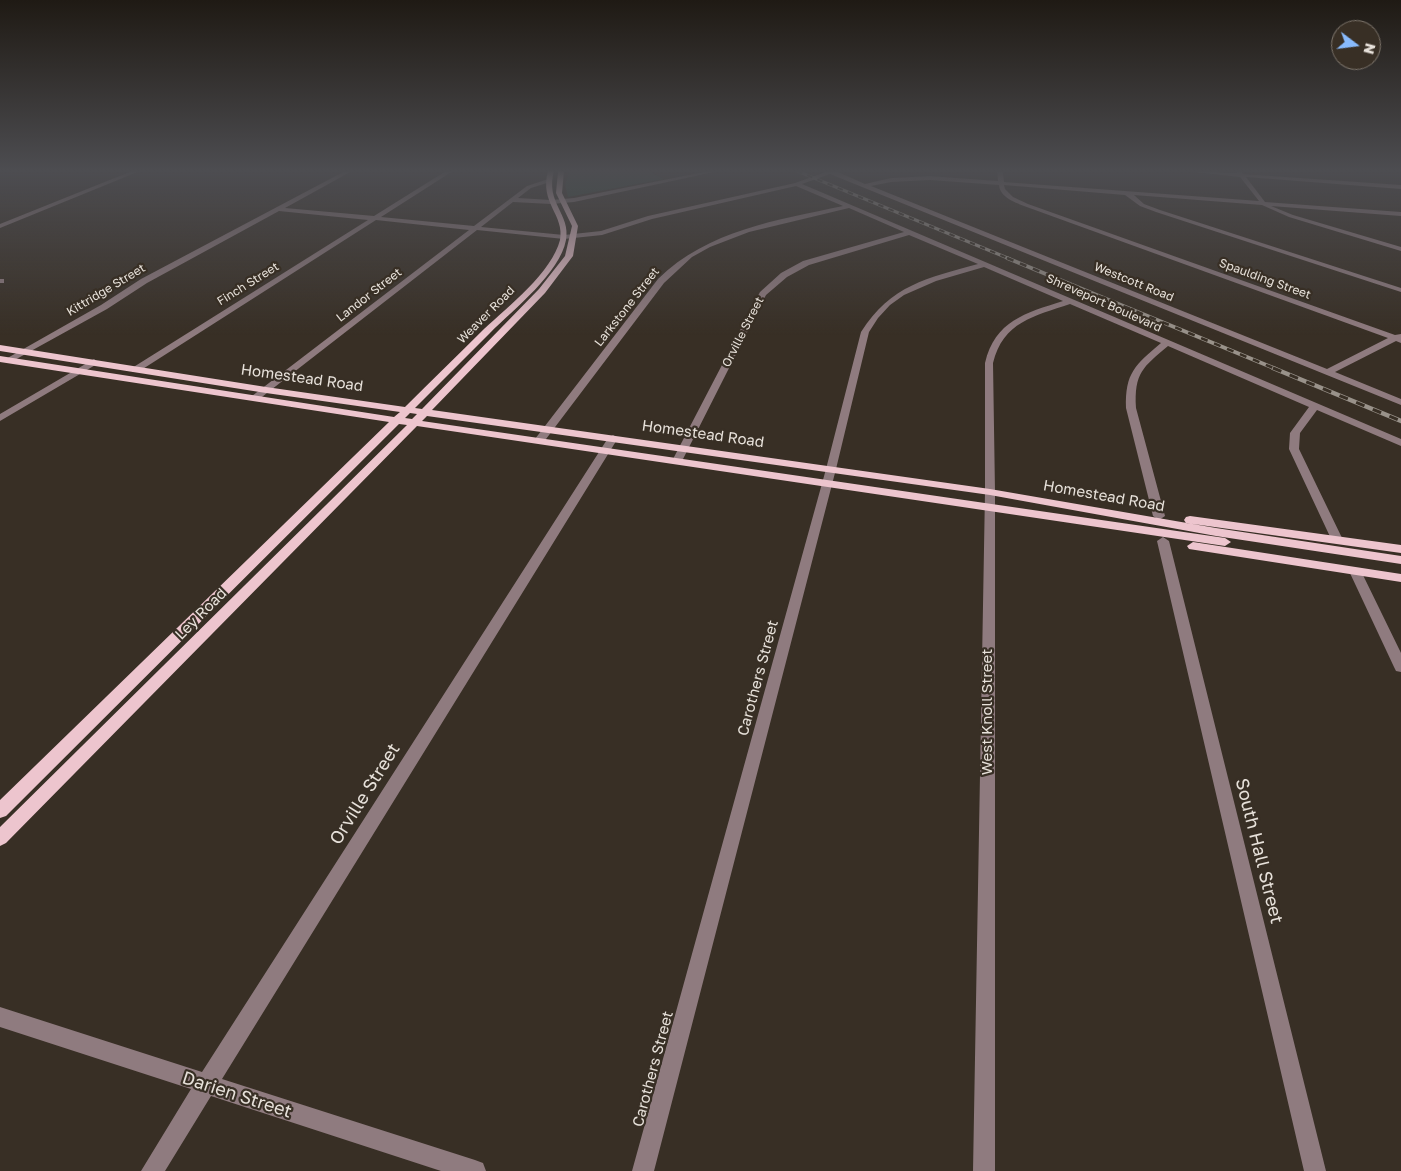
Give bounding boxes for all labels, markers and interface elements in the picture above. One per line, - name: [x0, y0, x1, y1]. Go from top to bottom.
- north arrow: [1331, 20, 1381, 70]
- text: N: [1360, 41, 1380, 56]
- street label: Spaulding Street: [1217, 256, 1313, 302]
- street label: Finch Street: [214, 259, 282, 309]
- street label: Westcott Road: [1092, 259, 1176, 305]
- street label: Kittridge Street: [64, 261, 148, 319]
- street label: Landor Street: [333, 265, 405, 325]
- street label: Larkstone Street: [592, 265, 662, 349]
- street label: Shreveport Boulevard: [1044, 271, 1164, 335]
- street label: Weaver Road: [454, 283, 518, 347]
- street label: Orville Street: [719, 294, 767, 370]
- street label: Homestead Road: [240, 361, 364, 395]
- street label: Homestead Road: [641, 417, 765, 451]
- street label: Homestead Road: [1042, 476, 1166, 516]
- street label: Ley Road: [171, 584, 231, 644]
- street label: Carothers Street: [734, 618, 782, 738]
- street label: West Knoll Street: [978, 649, 996, 775]
- street label: Orville Street: [325, 739, 405, 849]
- street label: South Hall Street: [1230, 776, 1288, 926]
- street label: Carothers Street: [629, 1009, 677, 1129]
- street label: Darien Street: [179, 1067, 295, 1123]

